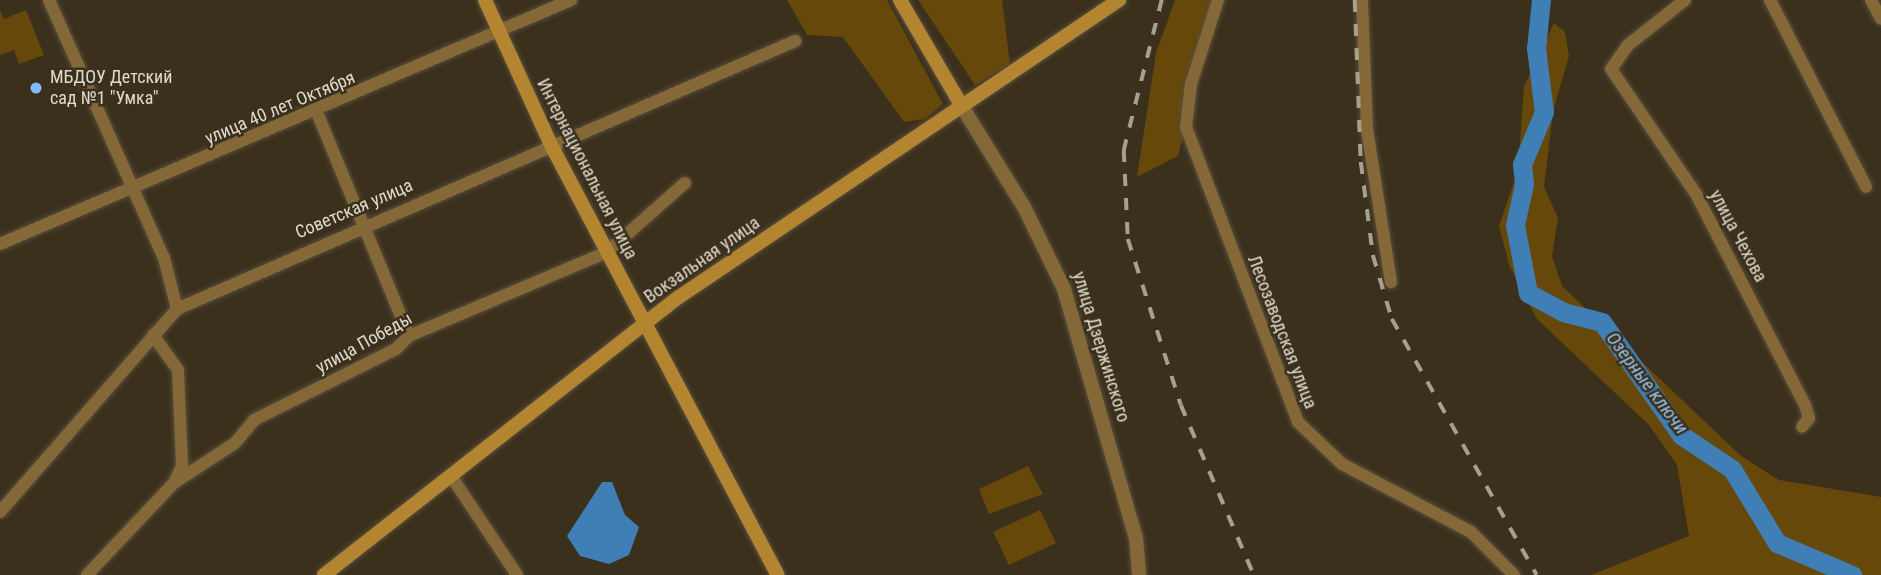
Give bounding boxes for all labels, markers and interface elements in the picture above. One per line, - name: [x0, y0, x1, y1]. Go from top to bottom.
- place label: МБДОУ Детский сад №1 "Умка": [50, 67, 172, 110]
- street label: улица 40 лет Октября: [202, 67, 358, 149]
- street label: Интернациональная улица: [532, 75, 642, 263]
- marker: МБДОУ Детский сад №1 "Умка": [28, 80, 44, 96]
- street label: Советская улица: [292, 175, 416, 243]
- street label: улица Чехова: [1705, 186, 1771, 286]
- street label: Вокзальная улица: [640, 212, 764, 308]
- street label: Лесозаводская улица: [1243, 252, 1321, 412]
- street label: улица Дзержинского: [1068, 269, 1134, 425]
- street label: улица Победы: [312, 308, 416, 378]
- water label: Озерные ключи: [1601, 328, 1693, 438]

